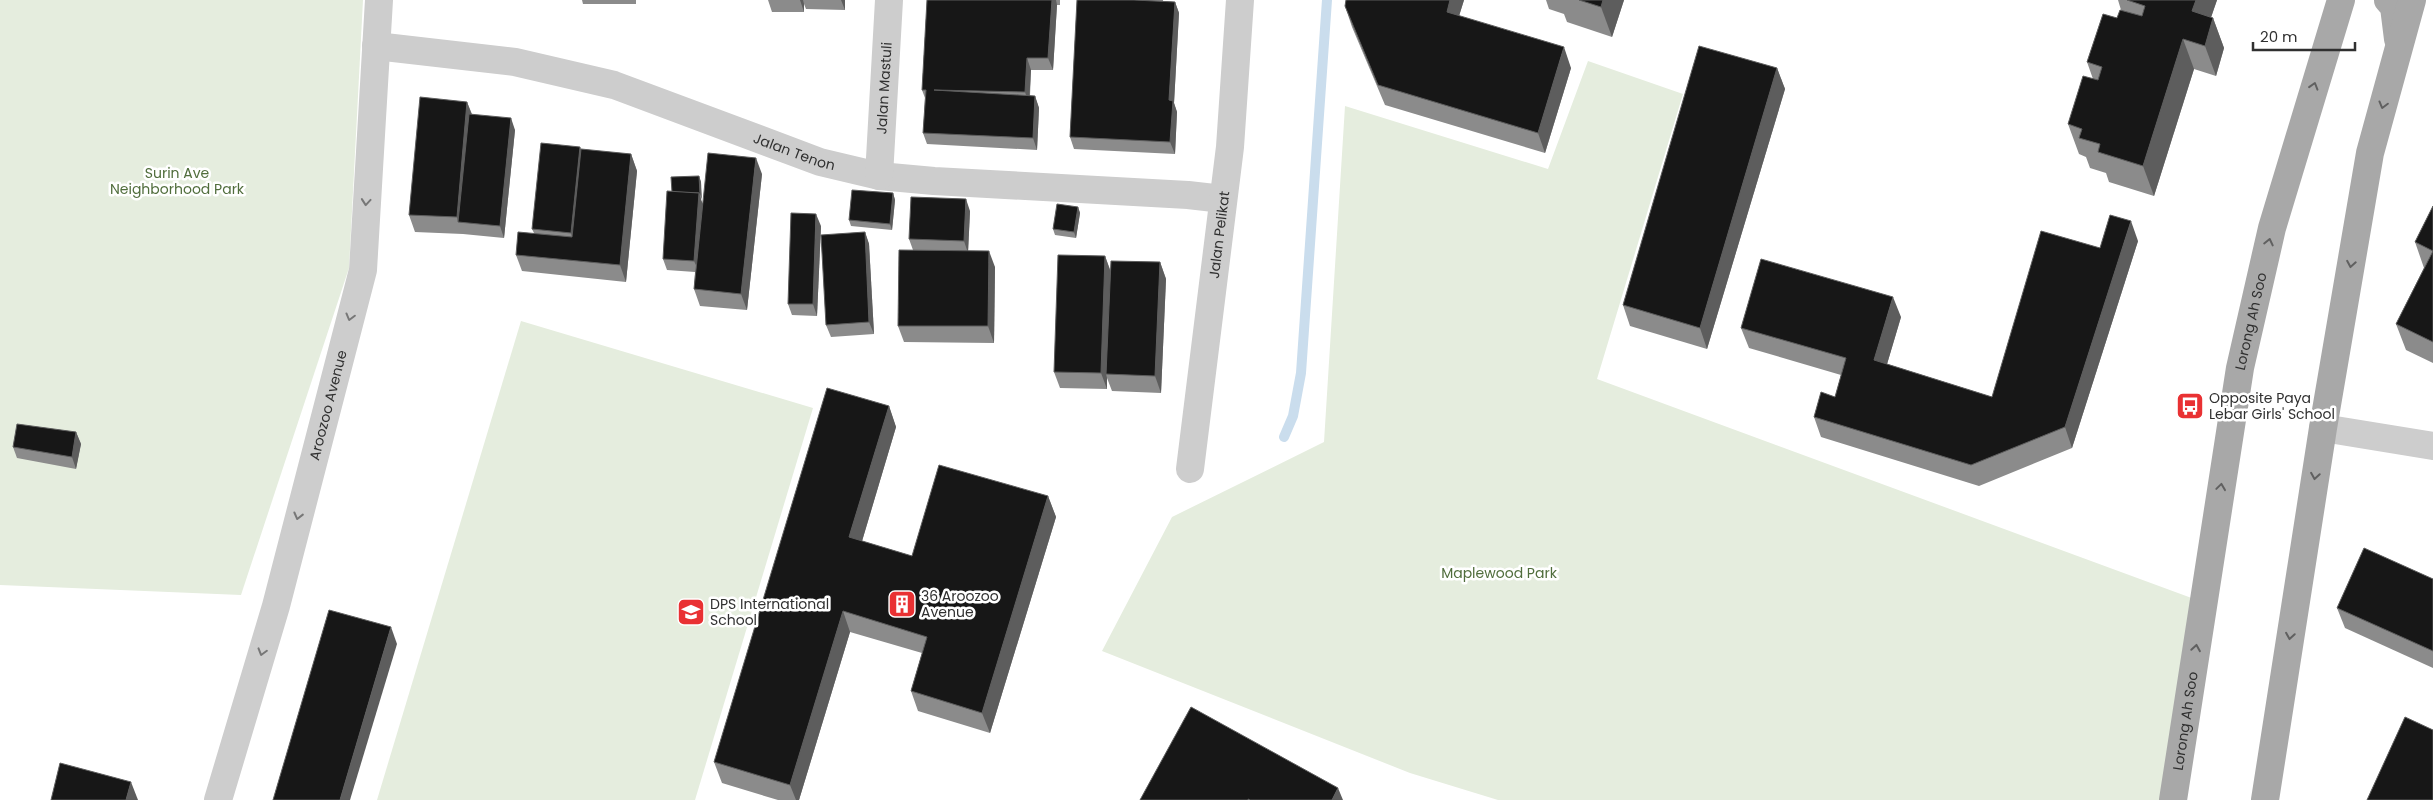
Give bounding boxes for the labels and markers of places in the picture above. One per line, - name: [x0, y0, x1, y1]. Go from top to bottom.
- place label: Opposite Paya Lebar Girls' School: [2209, 388, 2335, 424]
- bus stop icon: Opposite Paya Lebar Girls' School: [2175, 391, 2205, 421]
- place label: 36 Aroozoo Avenue: [921, 586, 999, 622]
- building icon: 36 Aroozoo Avenue: [887, 589, 917, 619]
- place label: DPS International School: [710, 594, 829, 630]
- school or university icon: DPS International School: [676, 597, 706, 627]

